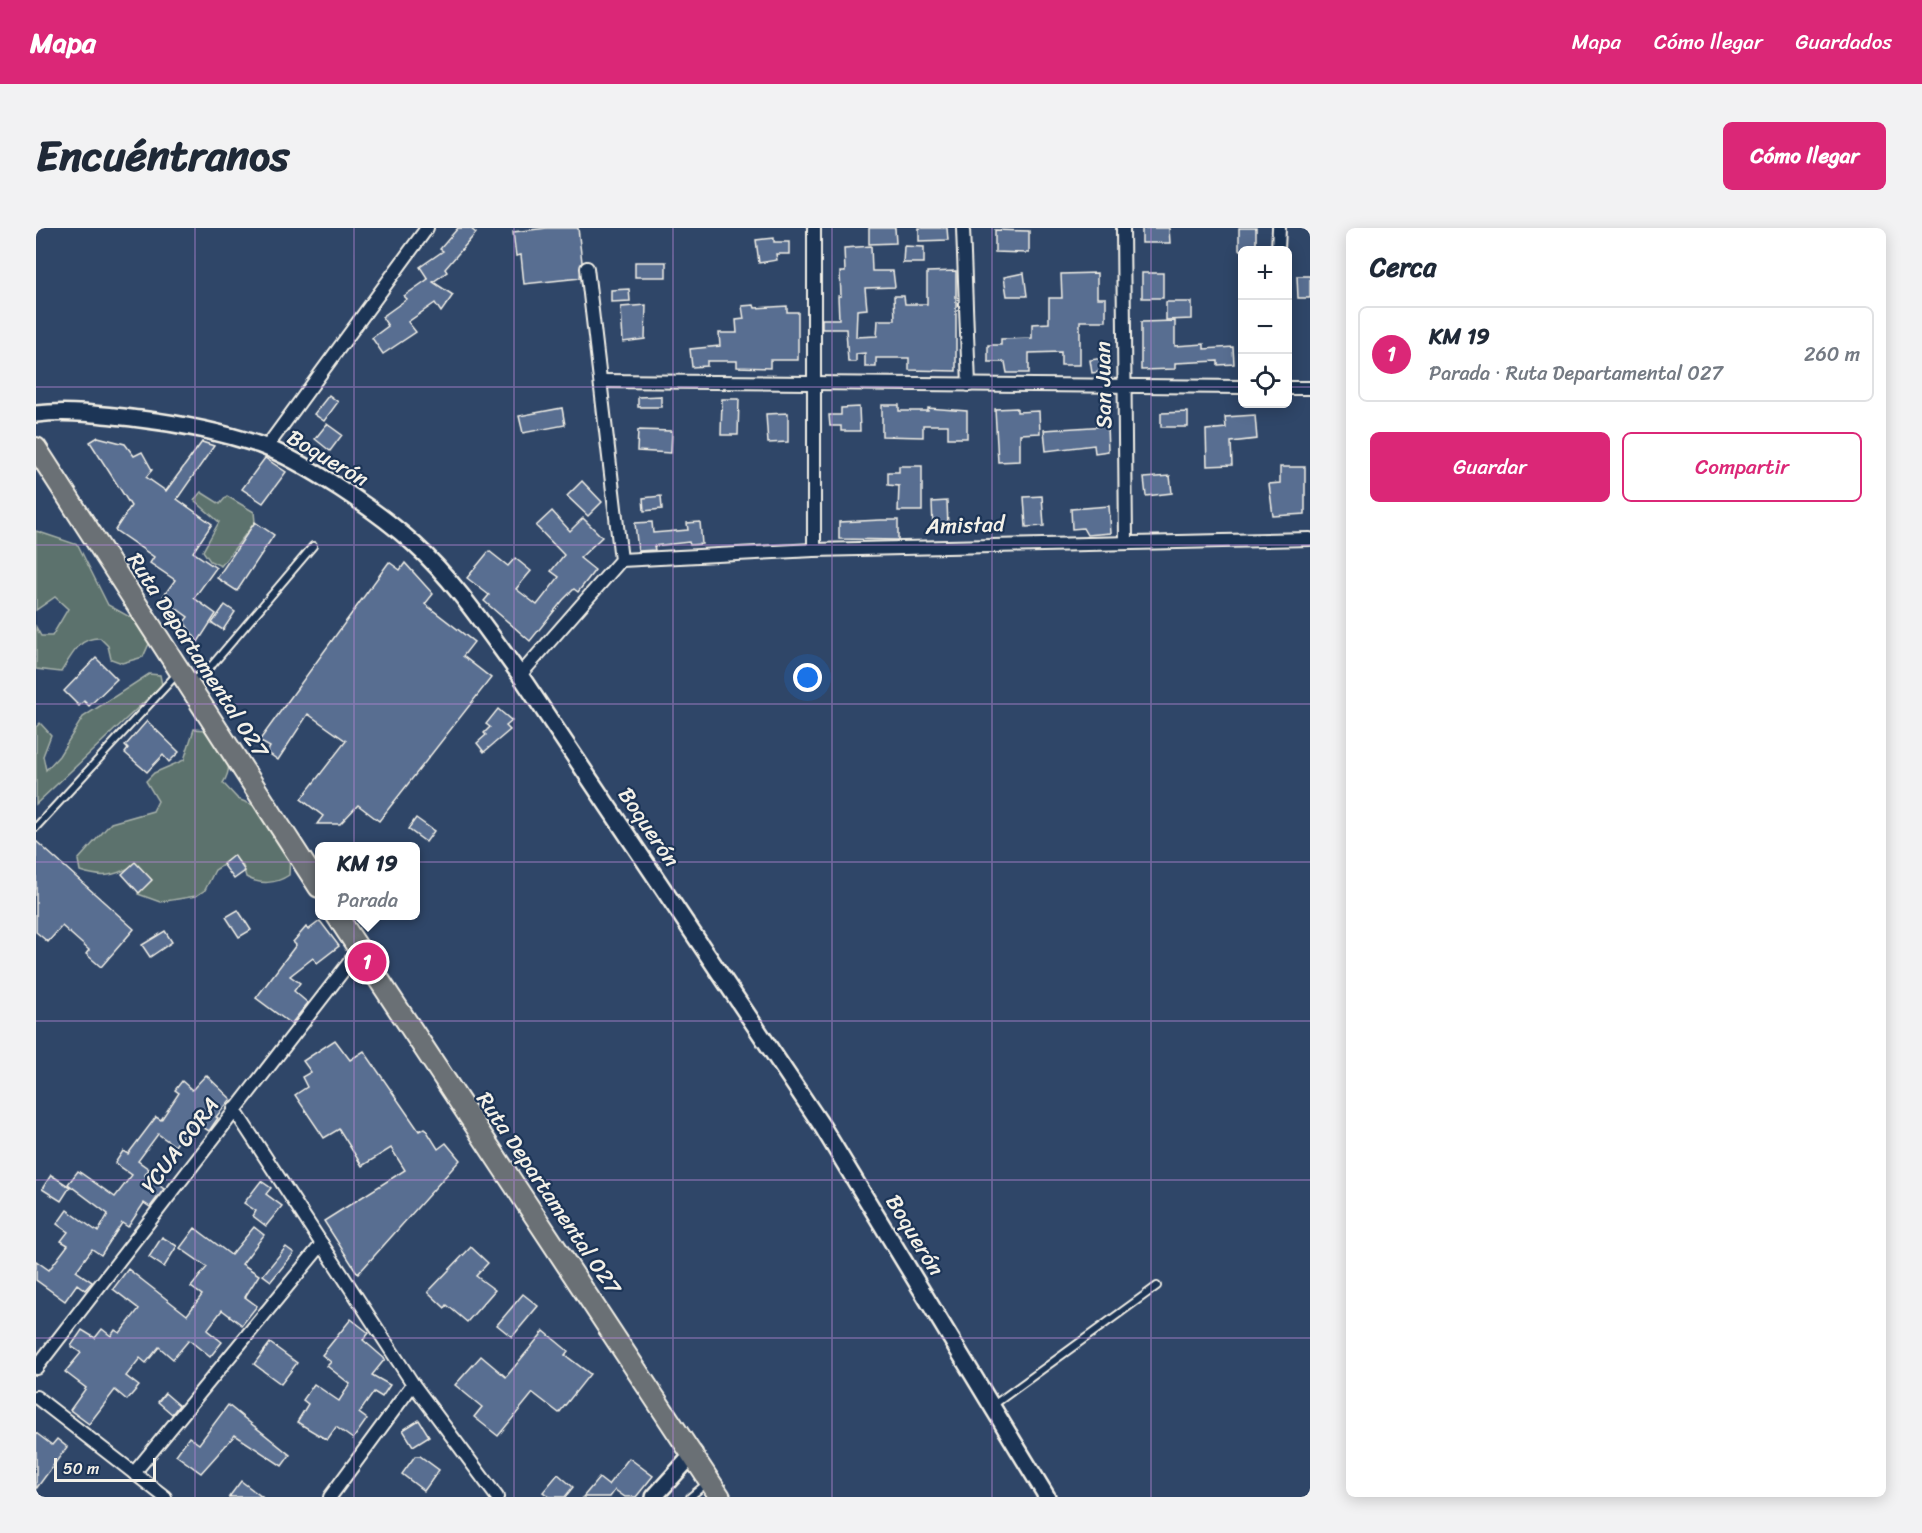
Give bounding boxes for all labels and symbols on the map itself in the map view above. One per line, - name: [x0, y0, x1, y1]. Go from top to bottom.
- street label: San Juan: [1083, 341, 1123, 429]
- street label: Boquerón: [279, 418, 377, 498]
- street label: Amistad: [924, 504, 1007, 546]
- street label: Ruta Departamental 027: [117, 544, 280, 767]
- your location: [793, 663, 822, 692]
- street label: Boquerón: [608, 779, 690, 875]
- pin: 1: [348, 940, 386, 984]
- street label: Ruta Departamental 027: [466, 1083, 633, 1304]
- street label: YCUA CORA: [130, 1088, 230, 1202]
- street label: Boquerón: [875, 1186, 955, 1284]
- scale bar: [54, 1455, 156, 1482]

